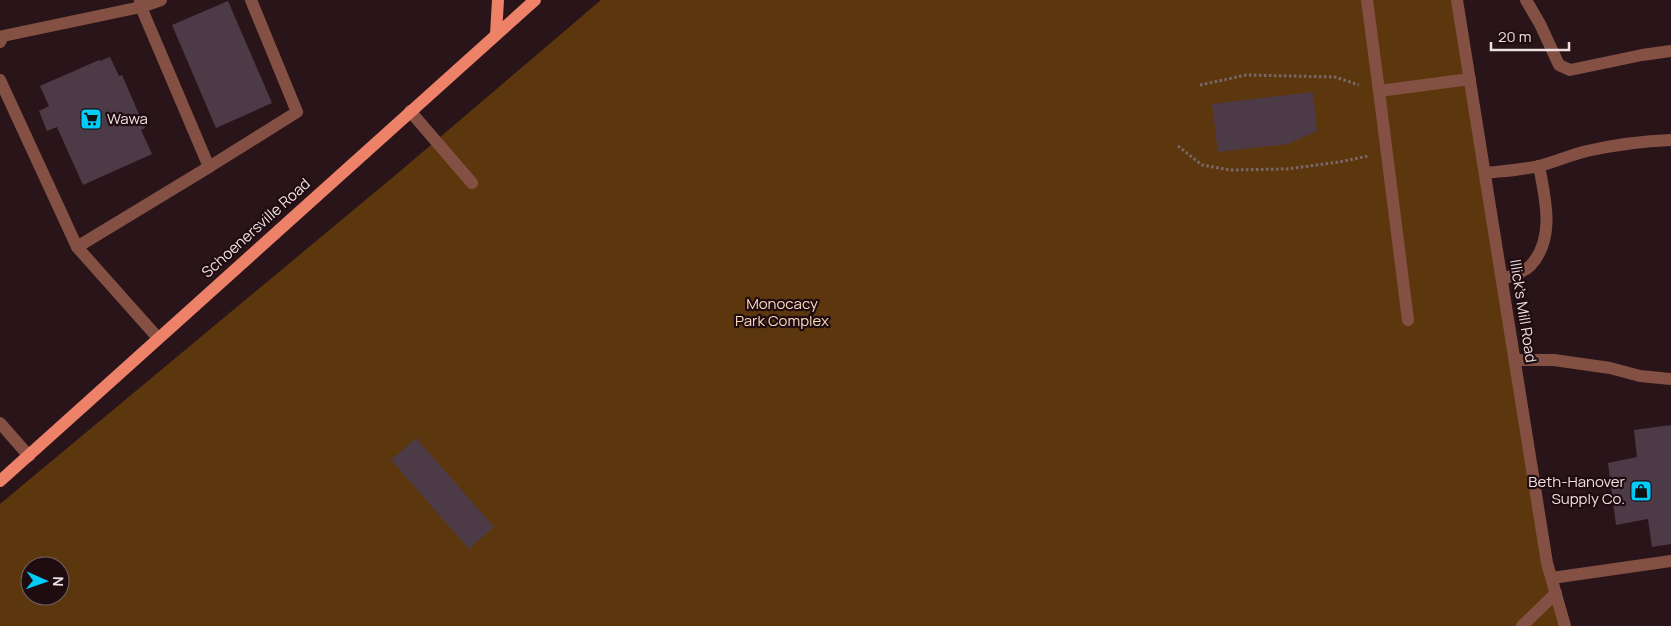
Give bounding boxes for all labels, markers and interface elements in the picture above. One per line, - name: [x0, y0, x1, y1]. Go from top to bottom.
- scale bar: [1491, 20, 1568, 52]
- text: 20 m: [1498, 26, 1531, 47]
- supermarket icon: Wawa: [79, 107, 103, 131]
- place label: Wawa: [107, 108, 148, 129]
- street label: Schoenersville Road: [197, 173, 315, 282]
- street label: Illick's Mill Road: [1505, 258, 1542, 364]
- park label: Monocacy Park Complex: [735, 293, 829, 331]
- place label: Beth-Hanover Supply Co.: [1528, 471, 1626, 509]
- shop icon: Beth-Hanover Supply Co.: [1629, 479, 1653, 503]
- north arrow: [20, 556, 70, 606]
- text: N: [49, 576, 68, 587]

